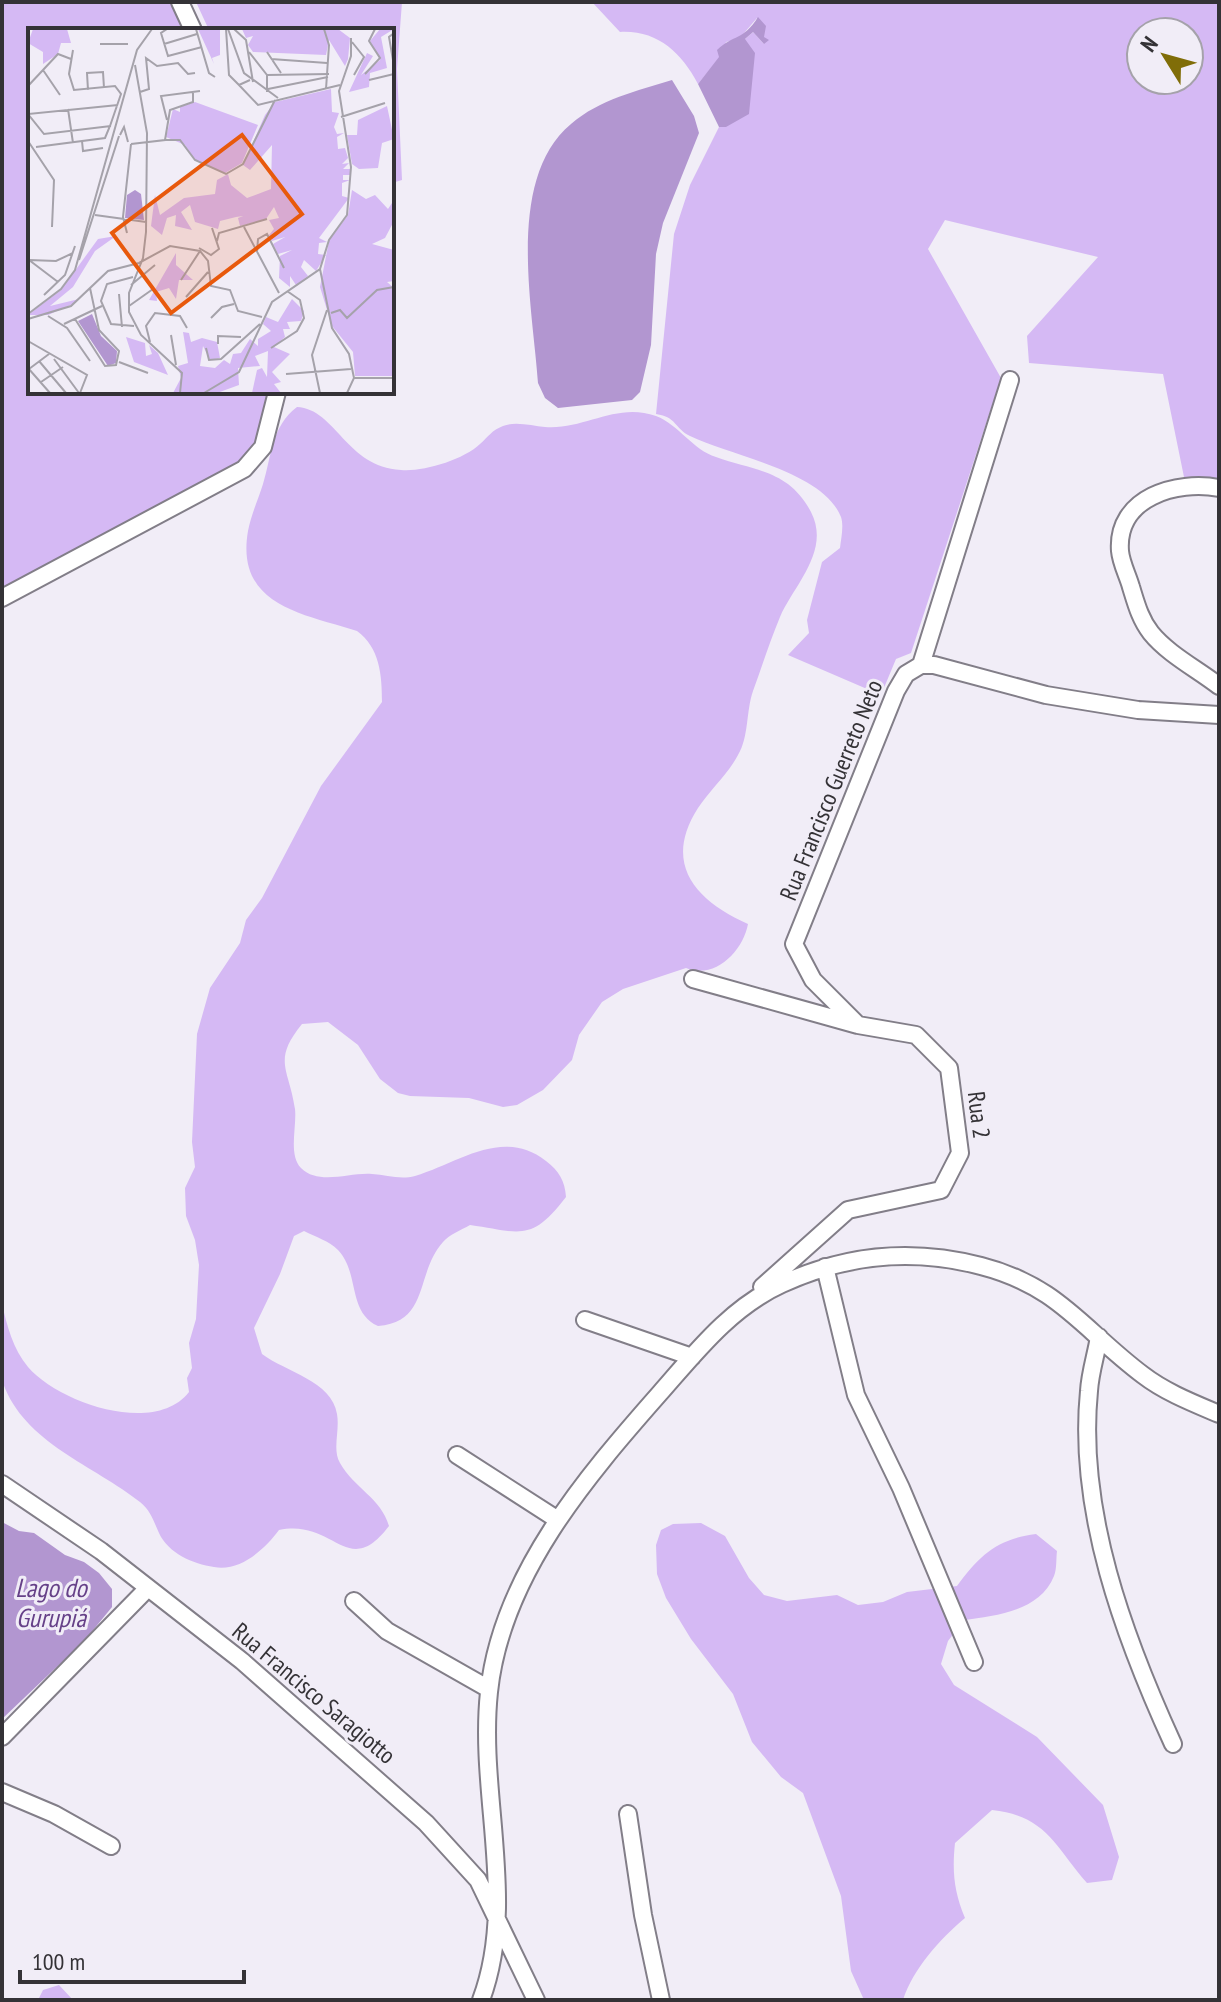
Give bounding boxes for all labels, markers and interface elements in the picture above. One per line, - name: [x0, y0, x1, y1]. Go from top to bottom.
- north arrow: [1125, 16, 1205, 96]
- inset map: [28, 28, 394, 394]
- text: N: [1134, 31, 1164, 57]
- street label: Rua Francisco Guerreto Neto: [773, 675, 889, 905]
- street label: Rua 2: [961, 1090, 997, 1140]
- water label: Lago do Gurupiá: [15, 1571, 88, 1634]
- street label: Rua Francisco Saragiotto: [226, 1616, 402, 1770]
- scale bar: [20, 1934, 244, 1984]
- text: 100 m: [32, 1946, 85, 1977]

